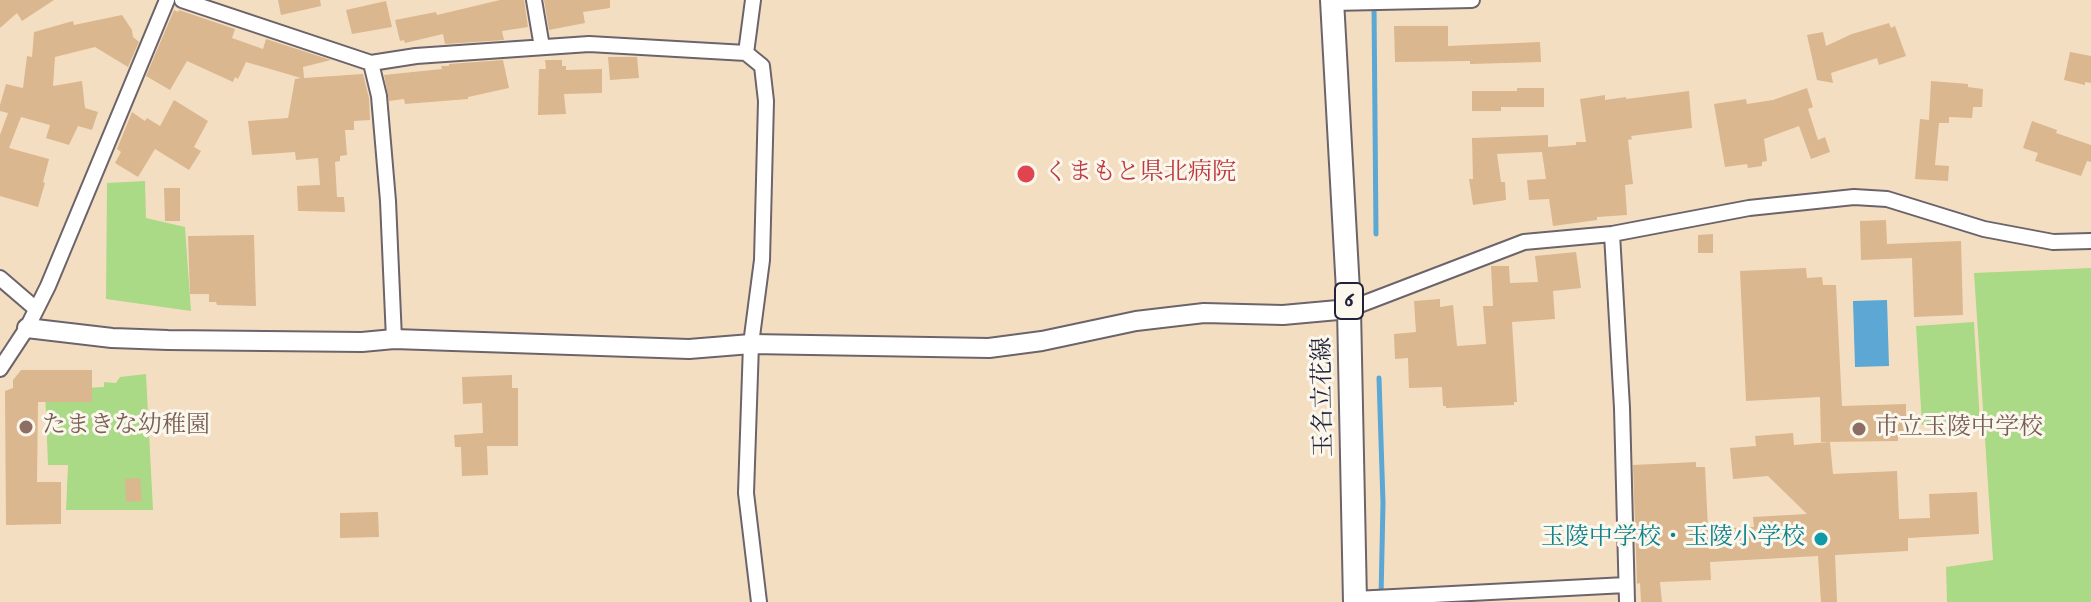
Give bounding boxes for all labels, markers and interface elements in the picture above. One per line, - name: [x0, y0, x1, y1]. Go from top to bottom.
- place label: くまもと県北病院: [1044, 160, 1236, 188]
- marker: くまもと県北病院: [1015, 163, 1037, 185]
- road number: 6: [1335, 283, 1363, 319]
- street label: 玉名立花線: [1310, 337, 1340, 457]
- place label: たまきな幼稚園: [42, 413, 210, 441]
- place label: 市立玉陵中学校: [1875, 415, 2043, 443]
- marker: たまきな幼稚園: [17, 418, 35, 436]
- marker: 市立玉陵中学校: [1850, 420, 1868, 438]
- place label: 玉陵中学校・玉陵小学校: [1541, 525, 1805, 553]
- marker: 玉陵中学校・玉陵小学校: [1812, 530, 1830, 548]

